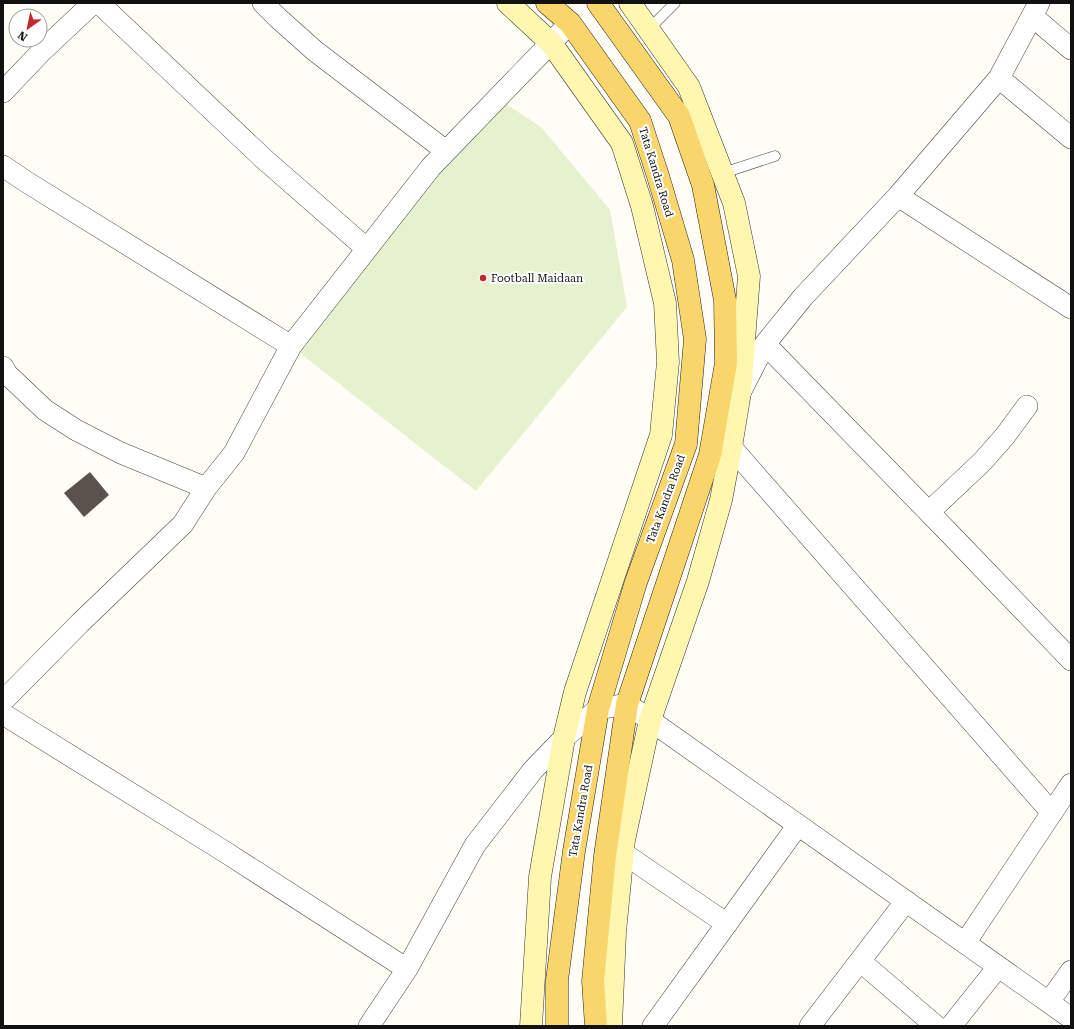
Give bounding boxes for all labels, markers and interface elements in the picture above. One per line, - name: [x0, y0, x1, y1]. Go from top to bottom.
- north arrow: [8, 8, 48, 48]
- text: N: [15, 28, 30, 44]
- street label: Tata Kandra Road: [636, 125, 676, 219]
- place label: Football Maidaan: [491, 272, 583, 285]
- marker: Football Maidaan: [478, 273, 488, 283]
- street label: Tata Kandra Road: [644, 453, 688, 545]
- street label: Tata Kandra Road: [566, 764, 596, 858]

